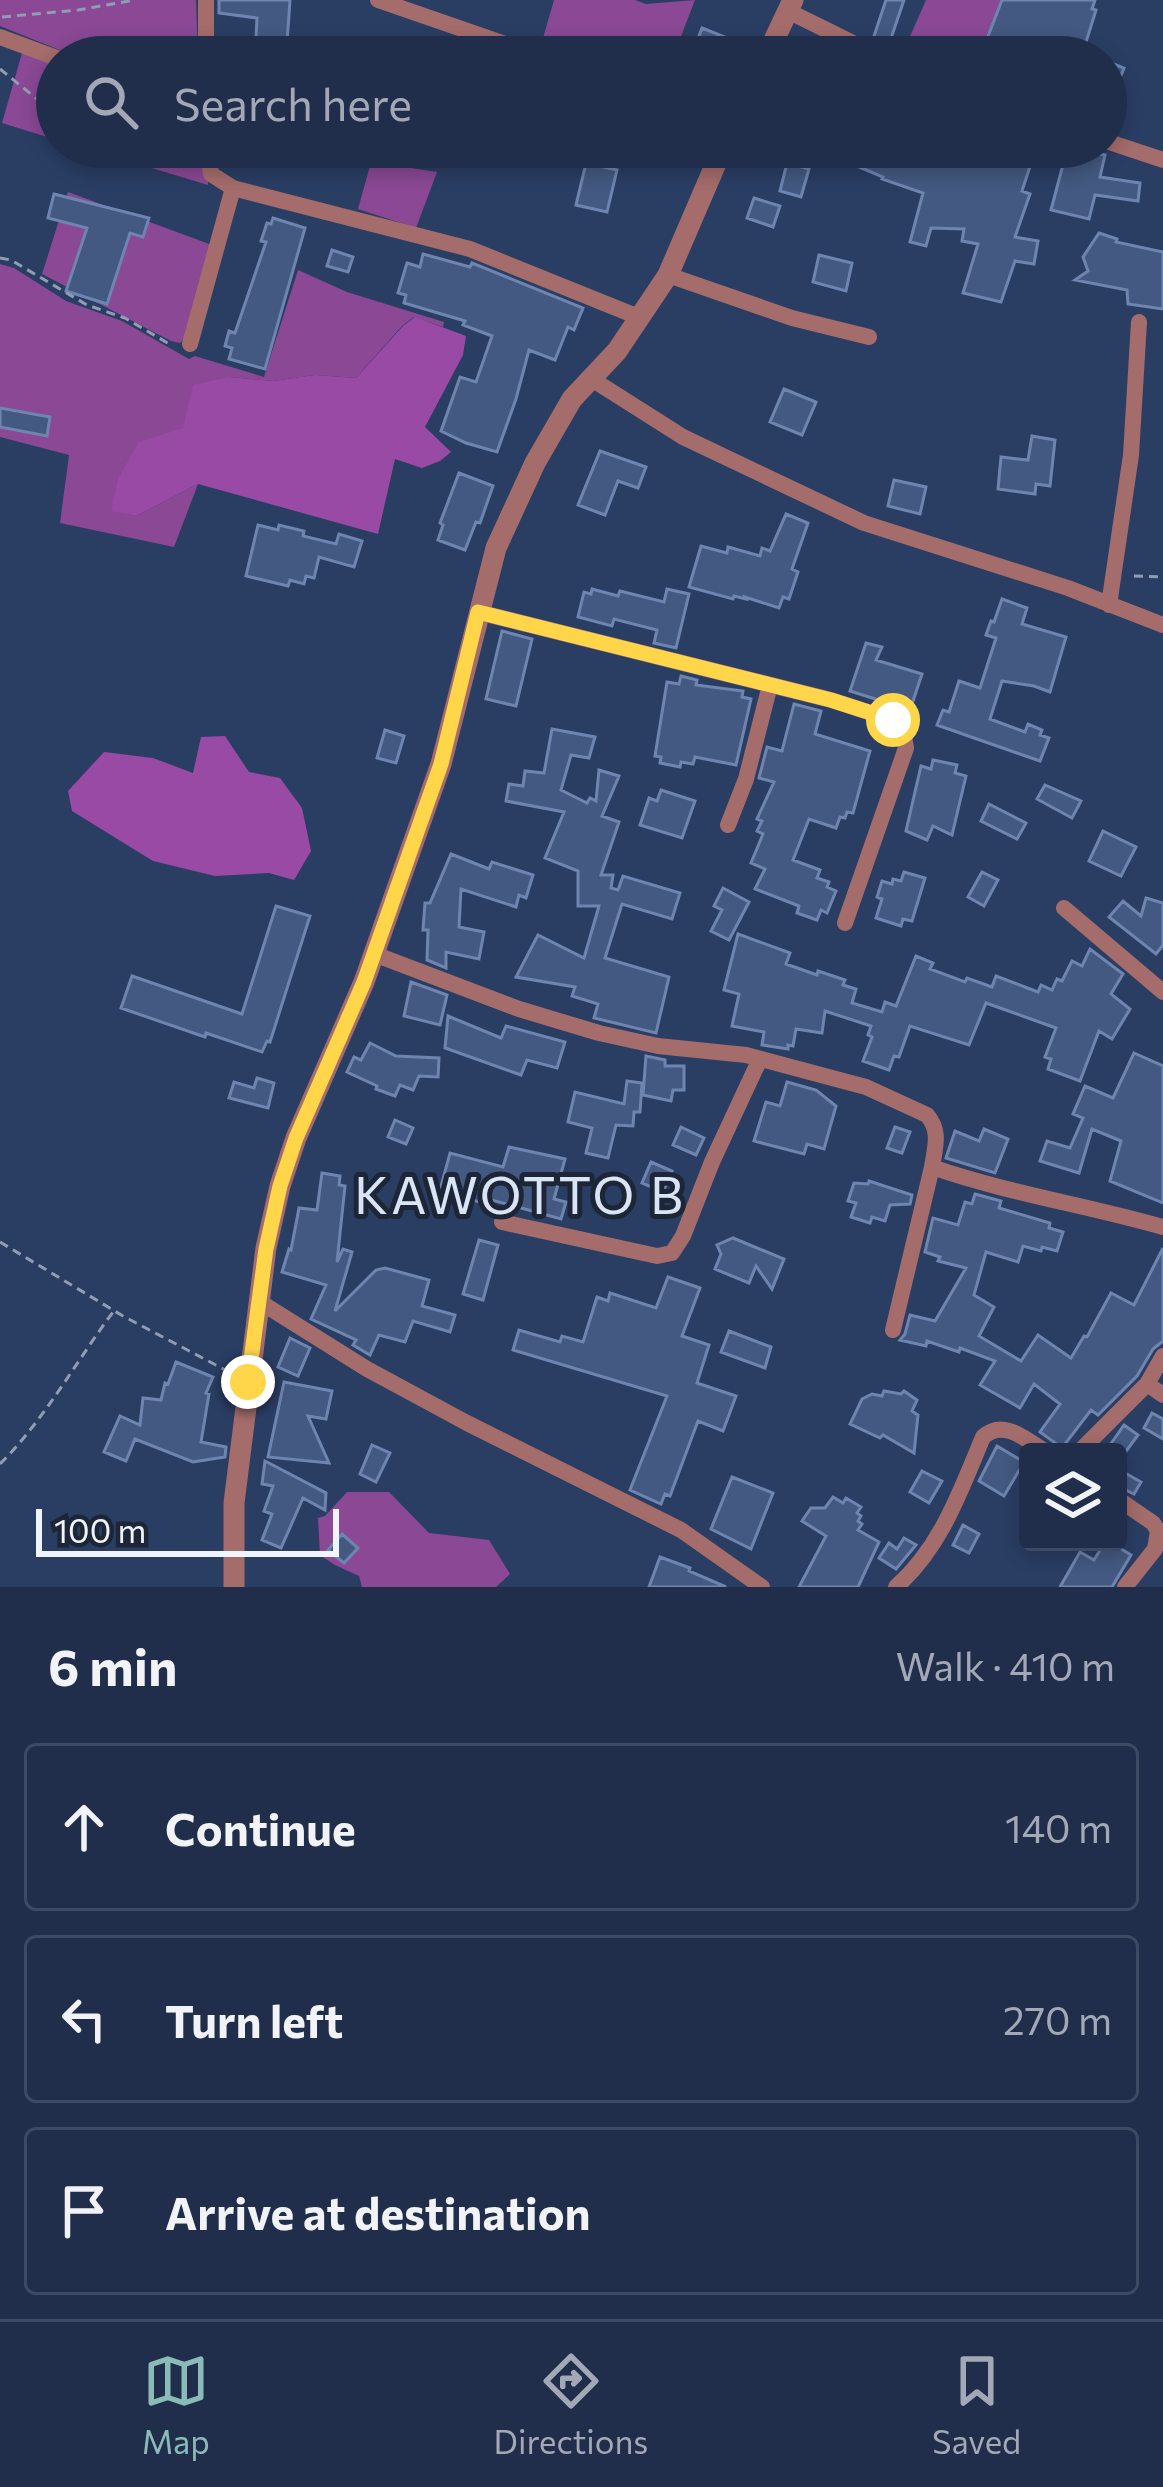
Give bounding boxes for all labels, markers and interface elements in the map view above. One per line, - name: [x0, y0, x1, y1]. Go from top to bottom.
- search box: [36, 36, 1127, 168]
- icon: search: [78, 69, 144, 135]
- text: Search here: [174, 75, 412, 130]
- route start: [866, 693, 920, 747]
- district label: KAWOTTO B: [354, 1162, 686, 1225]
- route end: [221, 1355, 275, 1409]
- map controls: [1019, 1443, 1127, 1551]
- button: layers: [1019, 1443, 1127, 1551]
- scale bar: [36, 1503, 339, 1556]
- text: 100 m: [54, 1509, 146, 1550]
- text: 6 min: [48, 1634, 177, 1697]
- text: Walk · 410 m: [896, 1641, 1115, 1689]
- icon: ahead: [51, 1794, 117, 1860]
- text: Continue: [165, 1800, 356, 1855]
- text: 140 m: [1005, 1803, 1112, 1851]
- icon: left: [51, 1986, 117, 2052]
- text: Turn left: [165, 1992, 343, 2047]
- text: 270 m: [1003, 1995, 1112, 2043]
- icon: arrive: [51, 2178, 117, 2244]
- text: Arrive at destination: [165, 2184, 591, 2239]
- tab: Map: [142, 2348, 210, 2461]
- tab: Directions: [494, 2348, 648, 2461]
- tab: Saved: [932, 2348, 1021, 2461]

